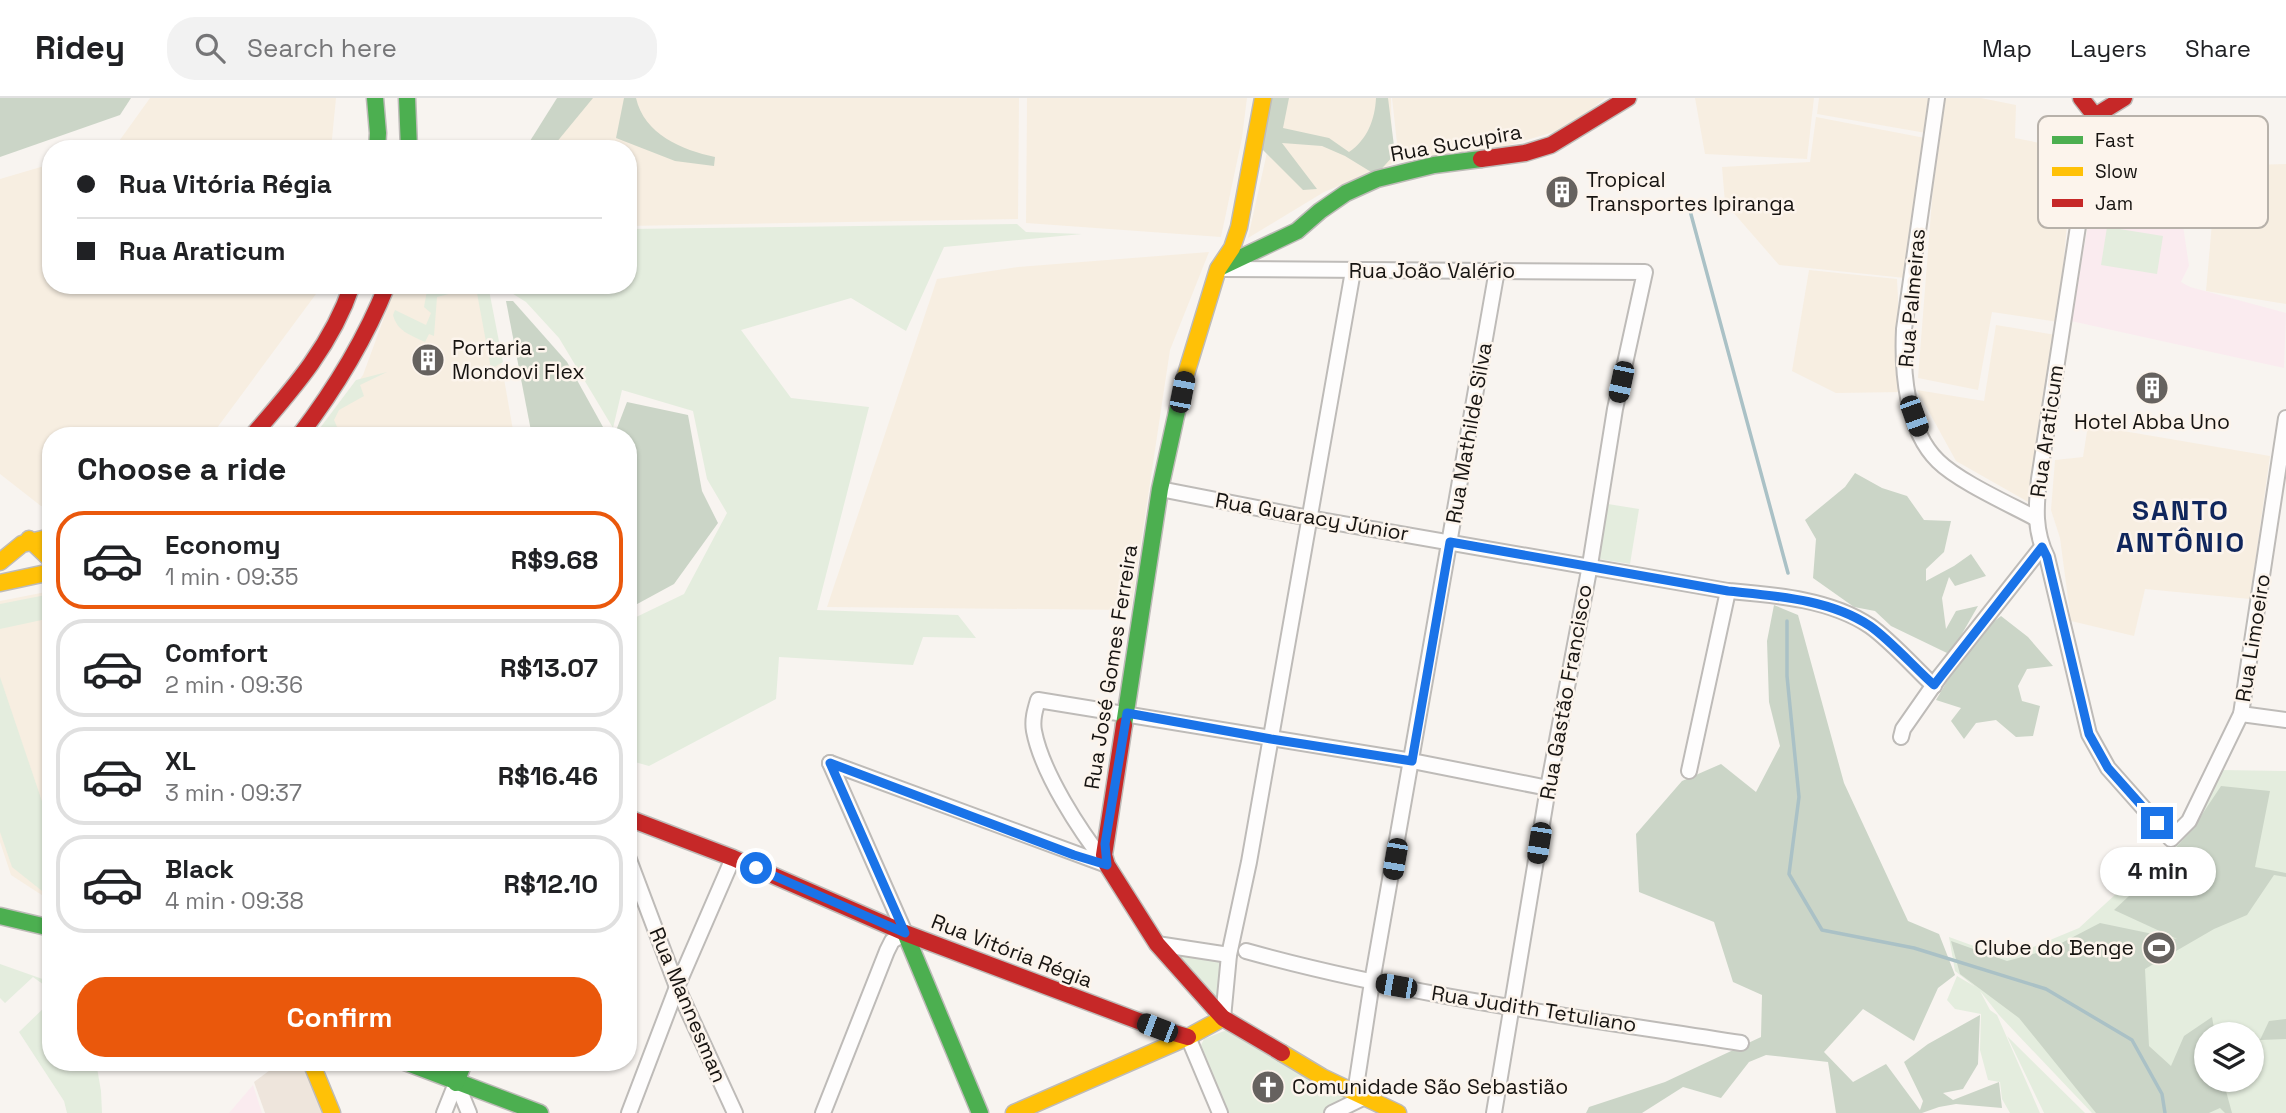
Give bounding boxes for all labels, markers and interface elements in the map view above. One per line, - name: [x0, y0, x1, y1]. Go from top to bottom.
- search box: [167, 17, 657, 80]
- text: Ridey: [35, 27, 125, 69]
- icon: search: [191, 29, 229, 67]
- text: Search here: [247, 31, 397, 65]
- text: Map: [1982, 33, 2032, 64]
- text: Layers: [2070, 33, 2147, 64]
- text: Share: [2185, 33, 2251, 64]
- legend: [2038, 116, 2268, 228]
- street label: Rua Sucupira: [1388, 118, 1524, 167]
- text: Fast: [2095, 128, 2135, 153]
- text: Slow: [2095, 159, 2138, 184]
- place label: Tropical Transportes Ipiranga: [1586, 166, 1795, 217]
- text: Rua Vitória Régia: [119, 167, 332, 201]
- building icon: Tropical Transportes Ipiranga: [1543, 173, 1581, 211]
- text: Jam: [2095, 191, 2133, 216]
- street label: Rua Palmeiras: [1892, 227, 1931, 369]
- text: Rua Araticum: [119, 234, 286, 268]
- street label: Rua João Valério: [1349, 257, 1515, 284]
- place label: Portaria - Mondovi Flex: [452, 334, 585, 385]
- street label: Rua Mathilde Silva: [1439, 340, 1498, 526]
- building icon: Portaria - Mondovi Flex: [409, 341, 447, 379]
- car: [1607, 359, 1636, 405]
- street label: Rua Araticum: [2024, 363, 2069, 499]
- car: [1168, 369, 1197, 415]
- building icon: Hotel Abba Uno: [2133, 369, 2171, 407]
- car: [1897, 393, 1932, 439]
- place label: Hotel Abba Uno: [2074, 408, 2230, 435]
- text: Choose a ride: [77, 449, 287, 489]
- street label: Rua Guaracy Júnior: [1213, 486, 1411, 547]
- district label: SANTO ANTÔNIO: [2116, 492, 2246, 560]
- text: Economy: [165, 528, 281, 562]
- icon: car: [81, 529, 144, 592]
- text: R$9.68: [511, 543, 598, 577]
- street label: Rua José Gomes Ferreira: [1078, 543, 1143, 791]
- text: 1 min · 09:35: [165, 562, 298, 592]
- street label: Rua Limoeiro: [2229, 572, 2276, 704]
- street label: Rua Gastão Francisco: [1533, 582, 1598, 802]
- text: Comfort: [165, 636, 268, 670]
- icon: car: [81, 637, 144, 700]
- text: R$13.07: [500, 651, 598, 685]
- text: 2 min · 09:36: [165, 670, 303, 700]
- text: XL: [165, 744, 196, 778]
- icon: car: [81, 745, 144, 808]
- text: R$16.46: [498, 759, 598, 793]
- text: 3 min · 09:37: [165, 778, 302, 808]
- route end: [2141, 807, 2173, 839]
- car: [1526, 821, 1553, 865]
- car: [1382, 836, 1409, 882]
- callout: 4 min: [2099, 848, 2215, 896]
- text: Black: [165, 852, 234, 886]
- route start: [740, 852, 772, 884]
- icon: car: [81, 853, 144, 916]
- text: 4 min: [2128, 856, 2188, 886]
- text: R$12.10: [504, 867, 598, 901]
- text: 4 min · 09:38: [165, 886, 304, 916]
- street label: Rua Vitória Régia: [928, 907, 1097, 994]
- street label: Rua Mannesman: [644, 923, 733, 1087]
- sports icon: Clube do Benge: [2140, 929, 2178, 967]
- place label: Clube do Benge: [1974, 934, 2134, 961]
- car: [1374, 972, 1419, 1000]
- button: Confirm: [77, 977, 602, 1057]
- street label: Rua Judith Tetuliano: [1430, 979, 1639, 1038]
- car: [1134, 1011, 1181, 1045]
- map controls: [2194, 1022, 2264, 1092]
- button: layers: [2194, 1022, 2264, 1092]
- church icon: Comunidade São Sebastião: [1249, 1068, 1287, 1106]
- place label: Comunidade São Sebastião: [1292, 1073, 1568, 1100]

